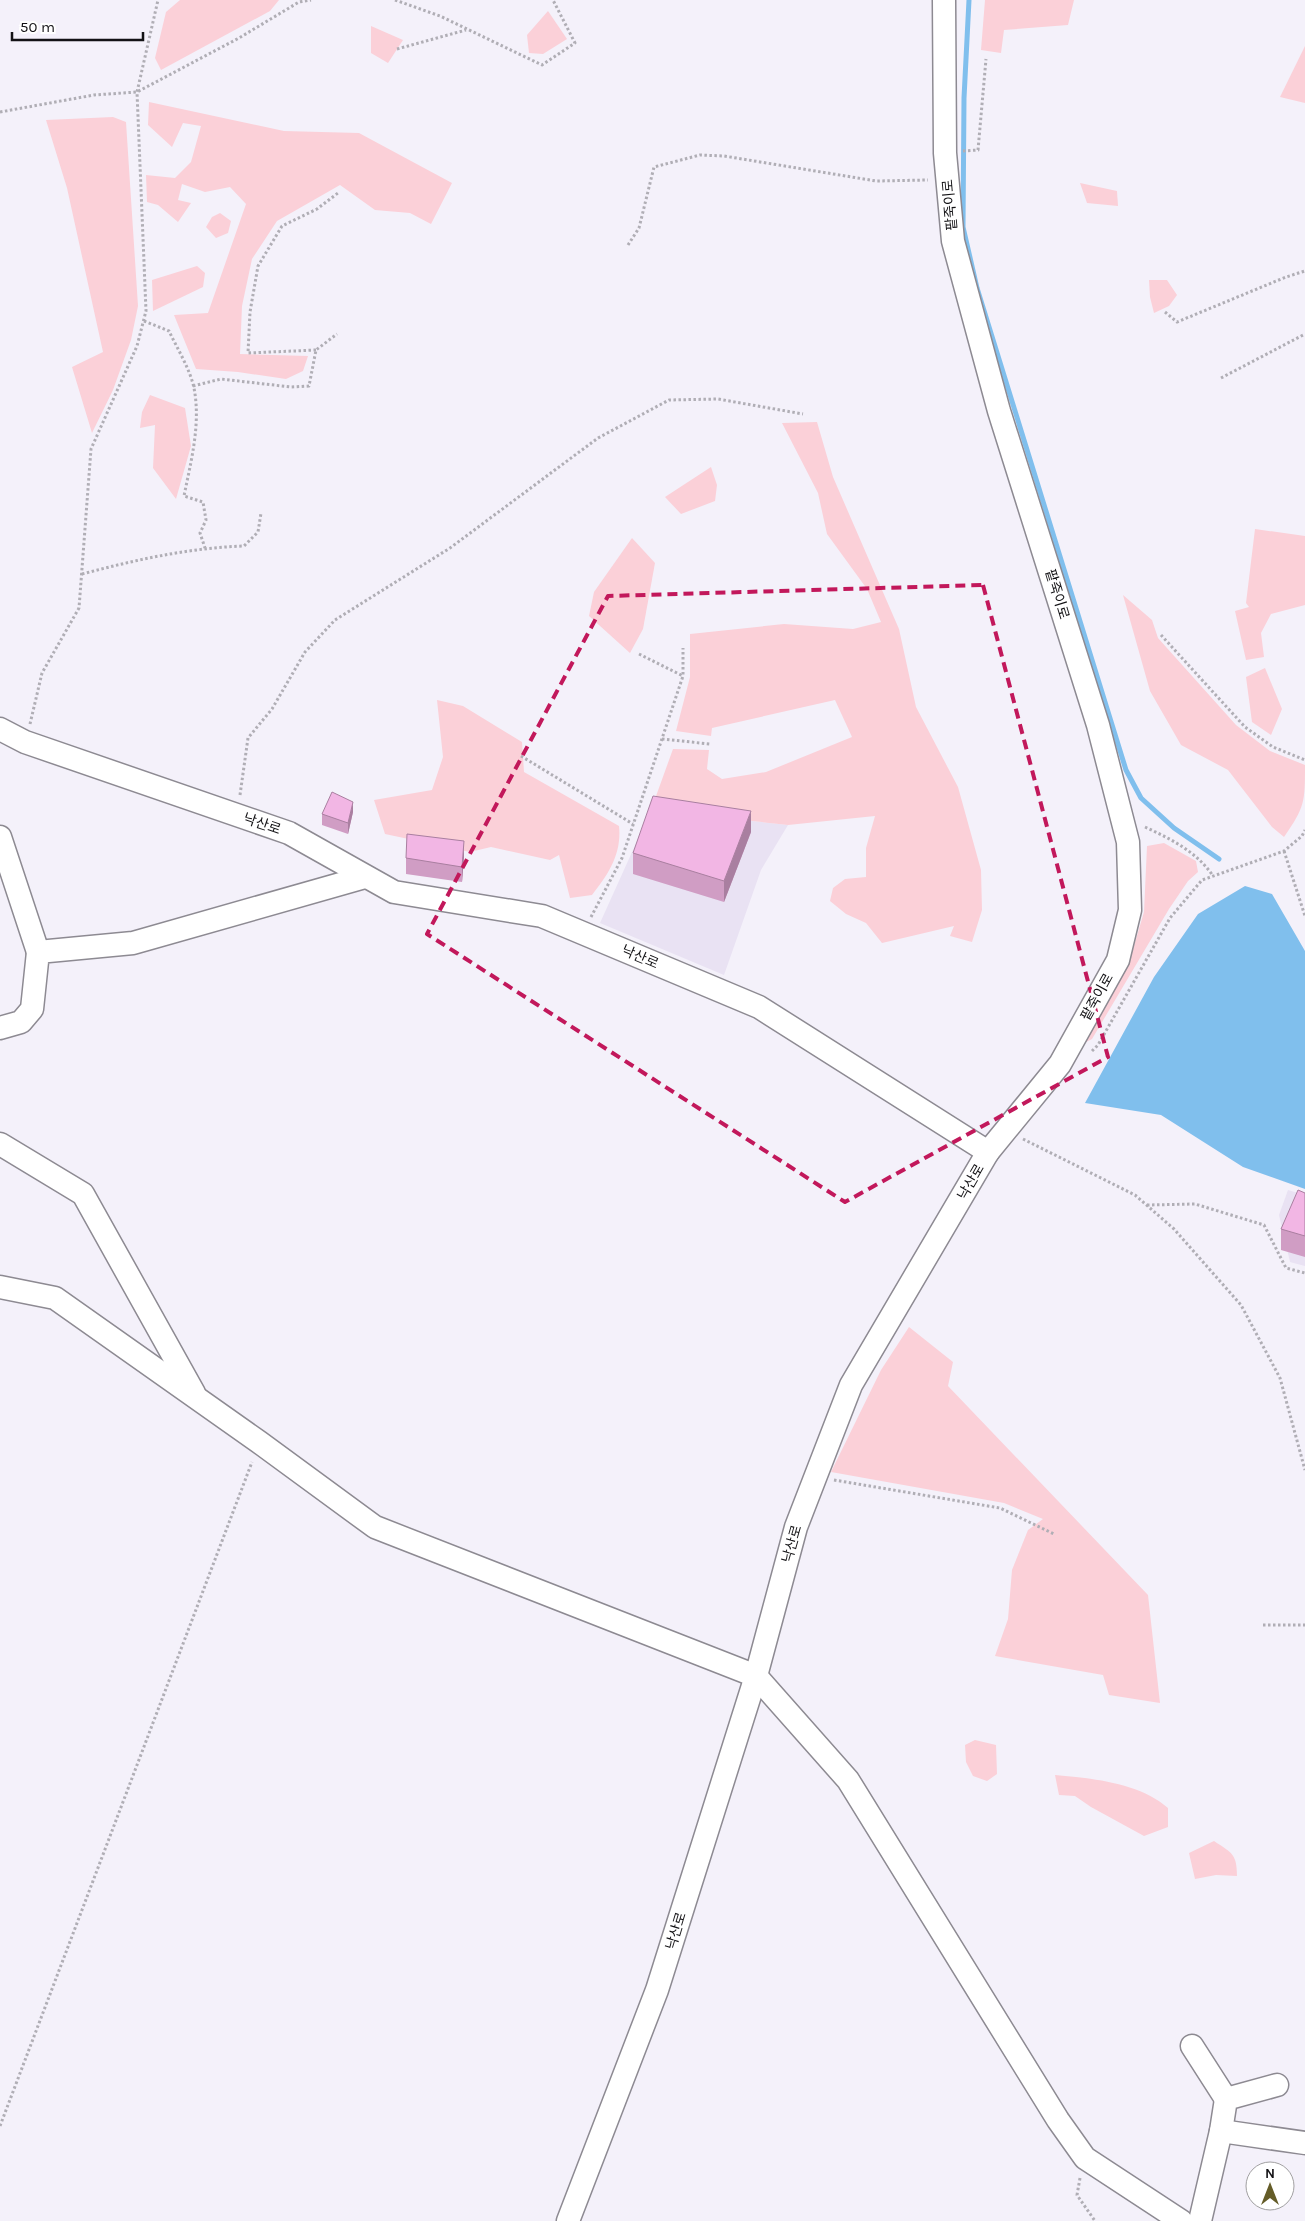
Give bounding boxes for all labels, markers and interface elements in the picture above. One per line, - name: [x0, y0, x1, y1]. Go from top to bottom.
- scale bar: [12, 10, 144, 42]
- text: 50 m: [20, 18, 55, 36]
- street label: 팥죽이로: [939, 178, 961, 231]
- street label: 팥죽이로: [1041, 567, 1073, 621]
- street label: 낙산로: [241, 810, 283, 838]
- street label: 낙산로: [619, 942, 661, 972]
- street label: 팥죽이로: [1077, 970, 1117, 1024]
- street label: 낙산로: [954, 1161, 988, 1203]
- street label: 낙산로: [779, 1523, 806, 1565]
- street label: 낙산로: [662, 1910, 690, 1952]
- north arrow: [1245, 2161, 1295, 2211]
- text: N: [1265, 2165, 1275, 2182]

